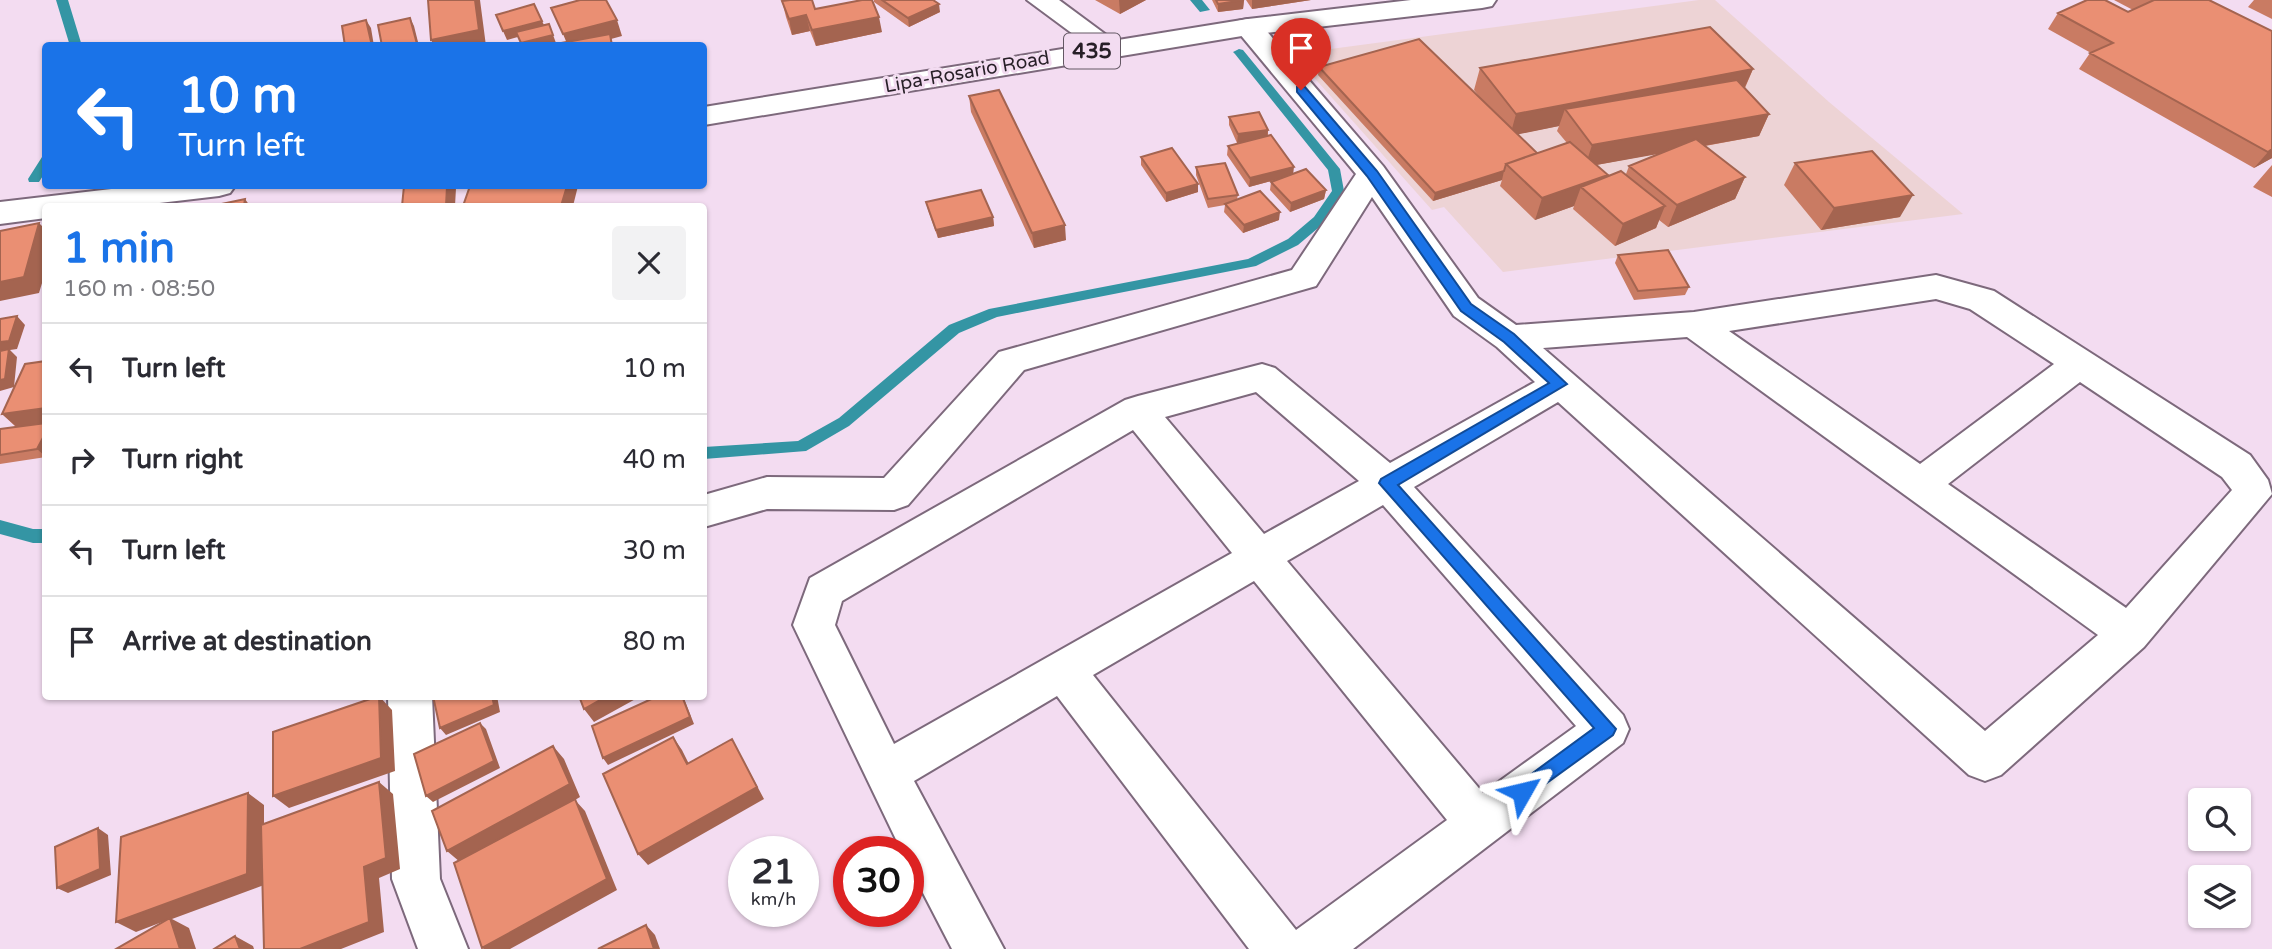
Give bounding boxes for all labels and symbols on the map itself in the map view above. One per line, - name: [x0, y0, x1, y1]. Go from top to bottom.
- pin: [1271, 18, 1331, 90]
- road number: 435: [1064, 34, 1120, 68]
- street label: Lipa-Rosario Road: [883, 47, 1051, 97]
- position arrow: [1485, 755, 1559, 829]
- speed limit sign: 30: [833, 836, 924, 927]

